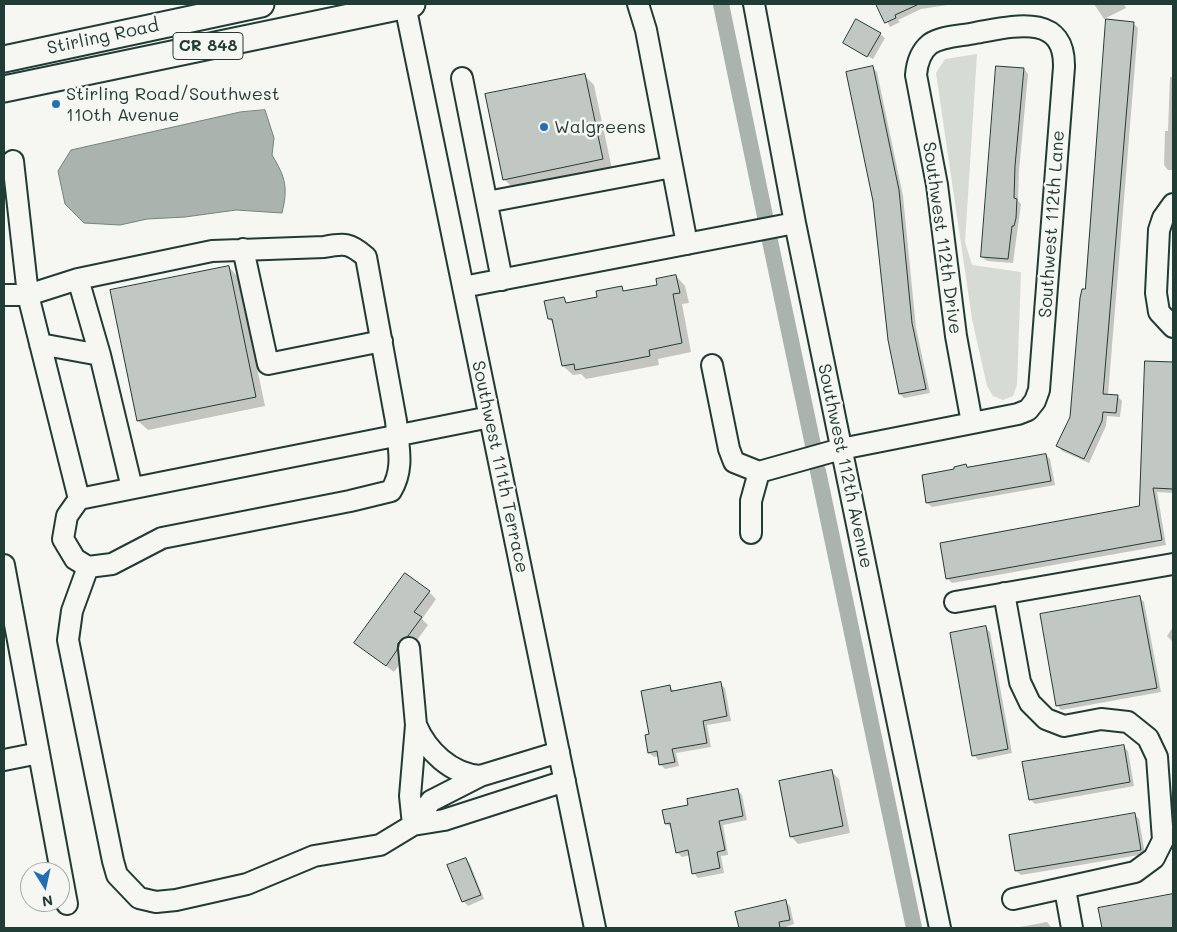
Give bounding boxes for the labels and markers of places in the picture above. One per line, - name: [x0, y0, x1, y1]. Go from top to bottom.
- place label: Stirling Road/Southwest 110th Avenue: [66, 83, 280, 126]
- marker: Stirling Road/Southwest 110th Avenue: [50, 98, 62, 110]
- place label: Walgreens: [554, 116, 646, 138]
- marker: Walgreens: [538, 121, 550, 133]

